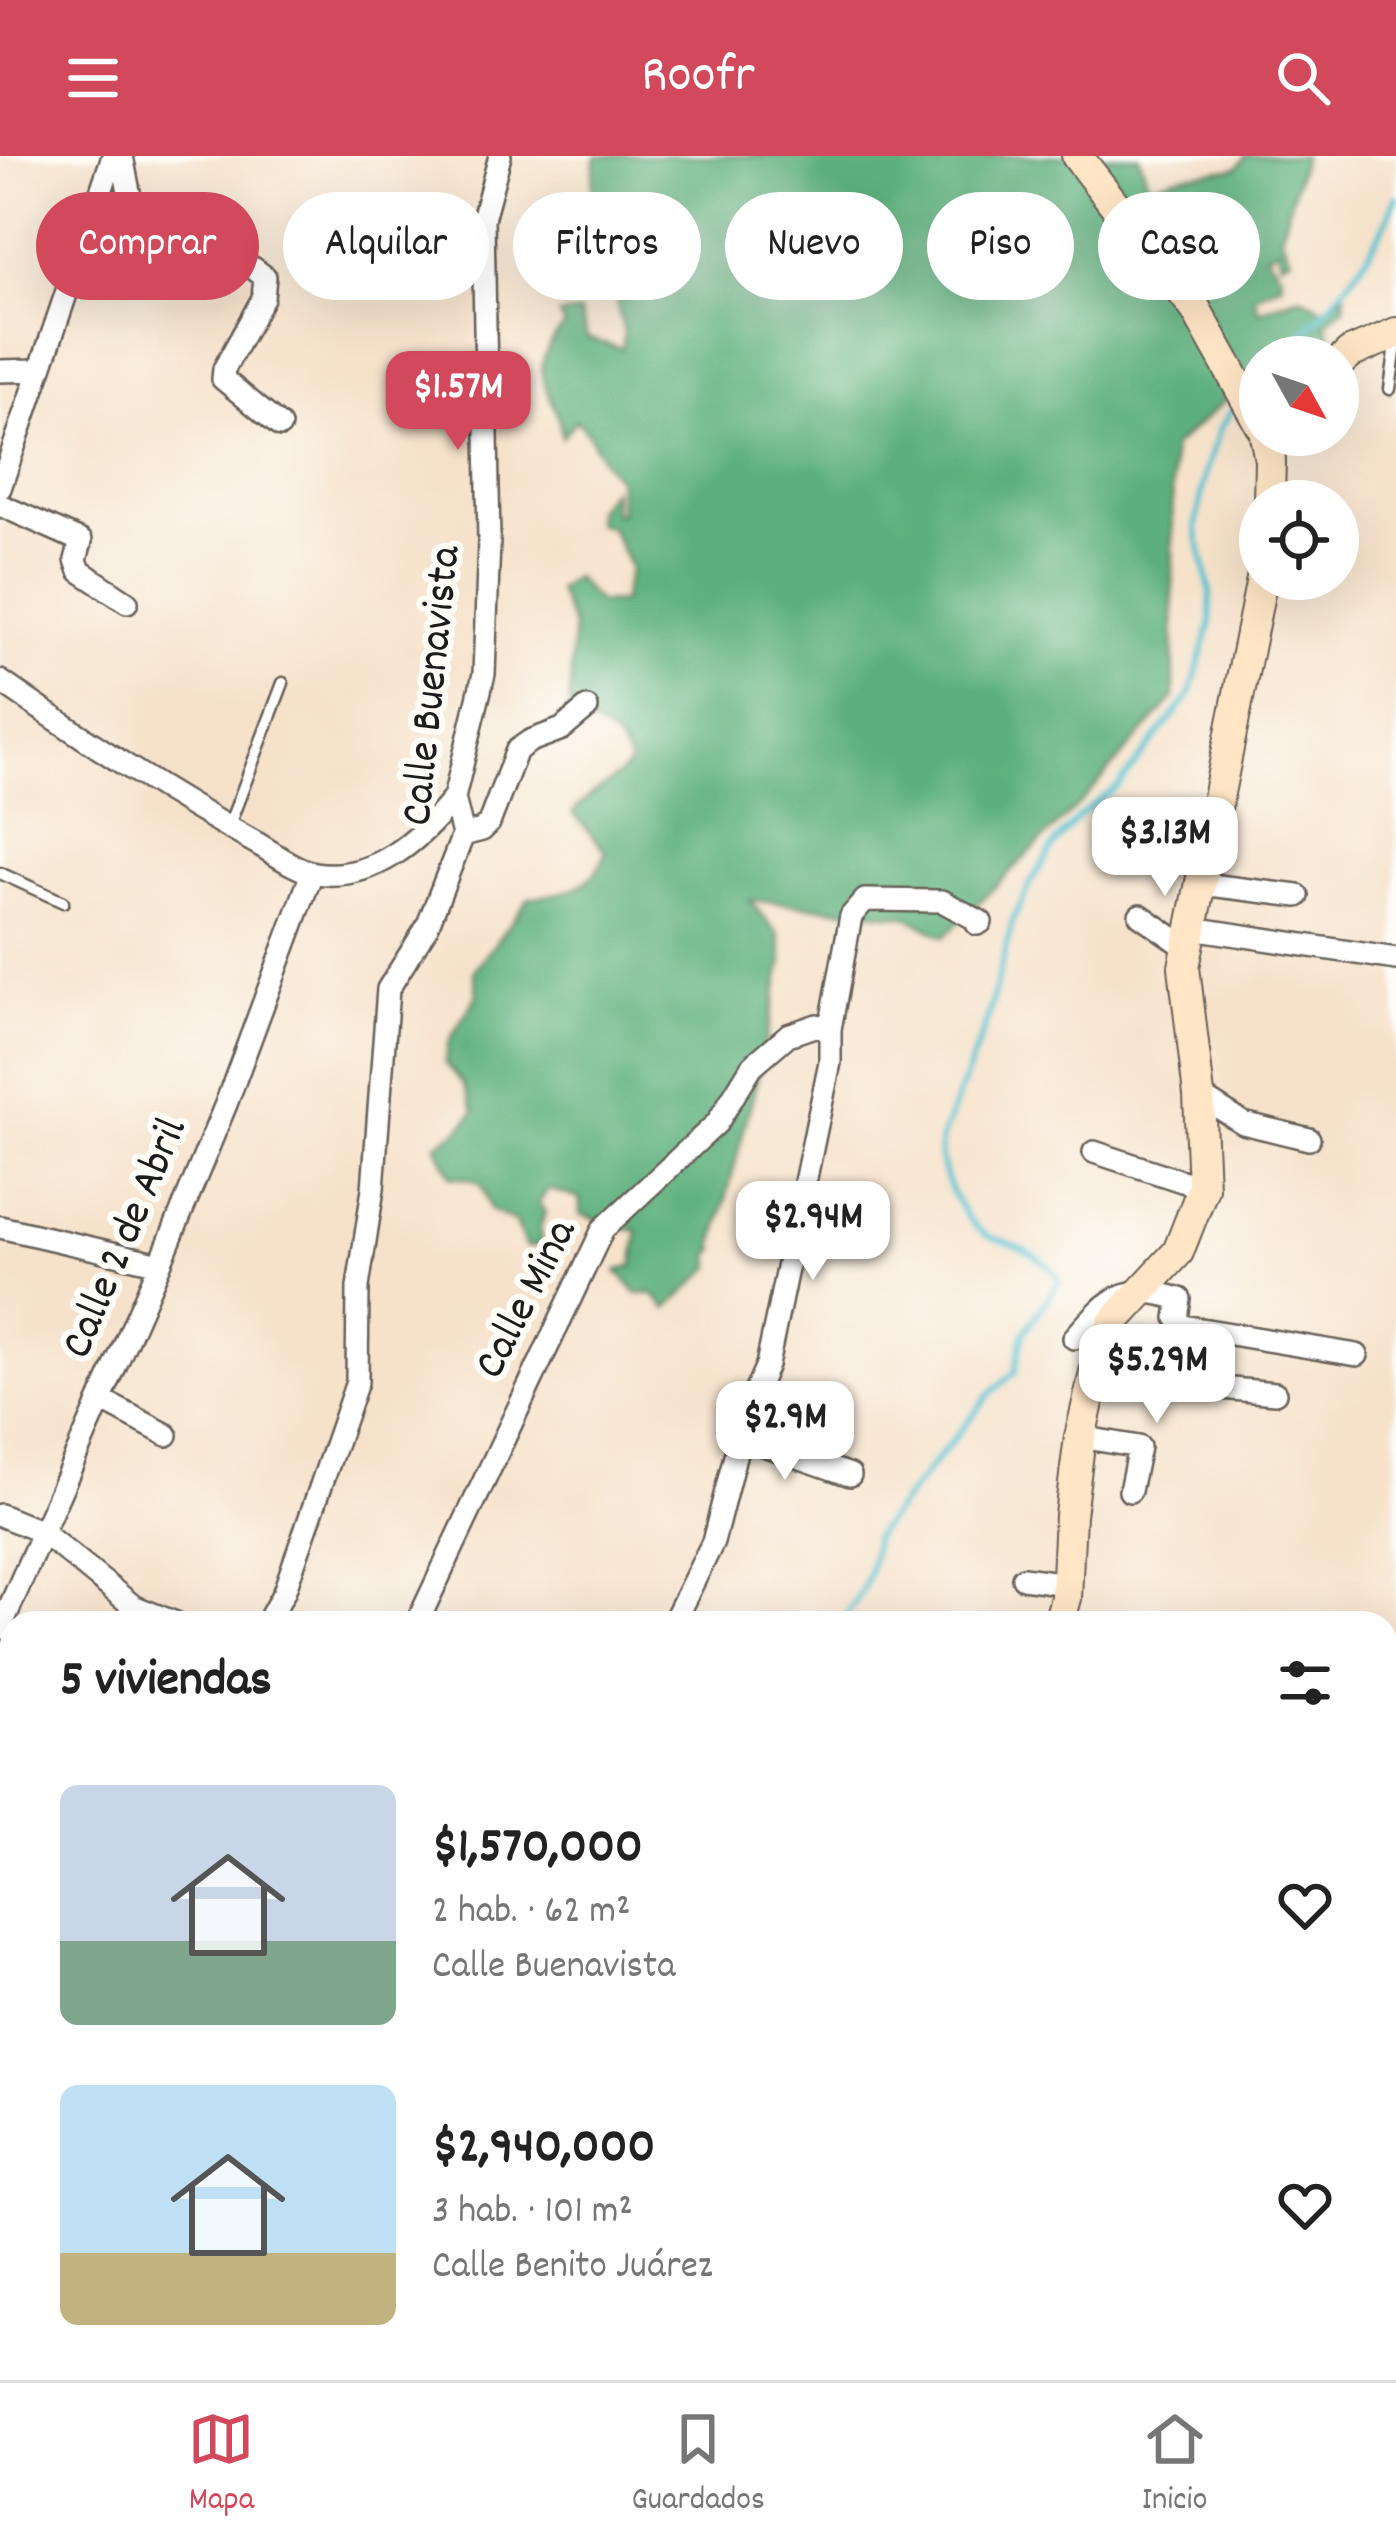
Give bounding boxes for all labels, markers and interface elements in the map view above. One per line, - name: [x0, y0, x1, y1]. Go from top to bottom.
- text: Roofr: [641, 40, 755, 117]
- icon: menu: [60, 45, 126, 111]
- icon: search: [1270, 45, 1336, 111]
- chip: Comprar: [36, 192, 259, 300]
- chip: Alquilar: [283, 192, 489, 300]
- chip: Filtros: [513, 192, 701, 300]
- chip: Nuevo: [725, 192, 903, 300]
- chip: Piso: [927, 192, 1074, 300]
- chip: Casa: [1098, 192, 1260, 300]
- north arrow: [1239, 336, 1359, 456]
- map controls: [1239, 336, 1359, 600]
- pin: $1.57M: [360, 351, 556, 453]
- text: $1.57M: [413, 362, 503, 417]
- button: locate: [1239, 480, 1359, 600]
- street label: Calle Buenavista: [387, 542, 481, 829]
- pin: $3.13M: [1067, 797, 1263, 899]
- text: $3.13M: [1119, 808, 1211, 863]
- street label: Calle 2 de Abril: [48, 1109, 207, 1369]
- pin: $2.94M: [715, 1181, 911, 1283]
- text: $2.94M: [763, 1192, 863, 1247]
- street label: Calle Mina: [461, 1208, 596, 1391]
- pin: $5.29M: [1059, 1324, 1255, 1426]
- text: $5.29M: [1106, 1335, 1208, 1390]
- pin: $2.9M: [701, 1381, 869, 1483]
- text: $2.9M: [743, 1392, 827, 1447]
- text: 5 viviendas: [60, 1647, 272, 1719]
- icon: filters: [1272, 1650, 1338, 1716]
- text: $1,570,000: [432, 1814, 643, 1886]
- icon: home: [156, 1833, 300, 1977]
- icon: heart: [1272, 1872, 1338, 1938]
- text: 2 hab. · 62 m²: [432, 1886, 630, 1941]
- text: Calle Buenavista: [432, 1941, 675, 1996]
- text: $2,940,000: [432, 2114, 655, 2186]
- icon: home: [156, 2133, 300, 2277]
- icon: heart: [1272, 2172, 1338, 2238]
- text: 3 hab. · 101 m²: [432, 2186, 633, 2241]
- text: Calle Benito Juárez: [432, 2241, 713, 2296]
- tab: Mapa: [188, 2406, 254, 2525]
- tab: Guardados: [631, 2406, 765, 2525]
- tab: Inicio: [1142, 2406, 1208, 2525]

